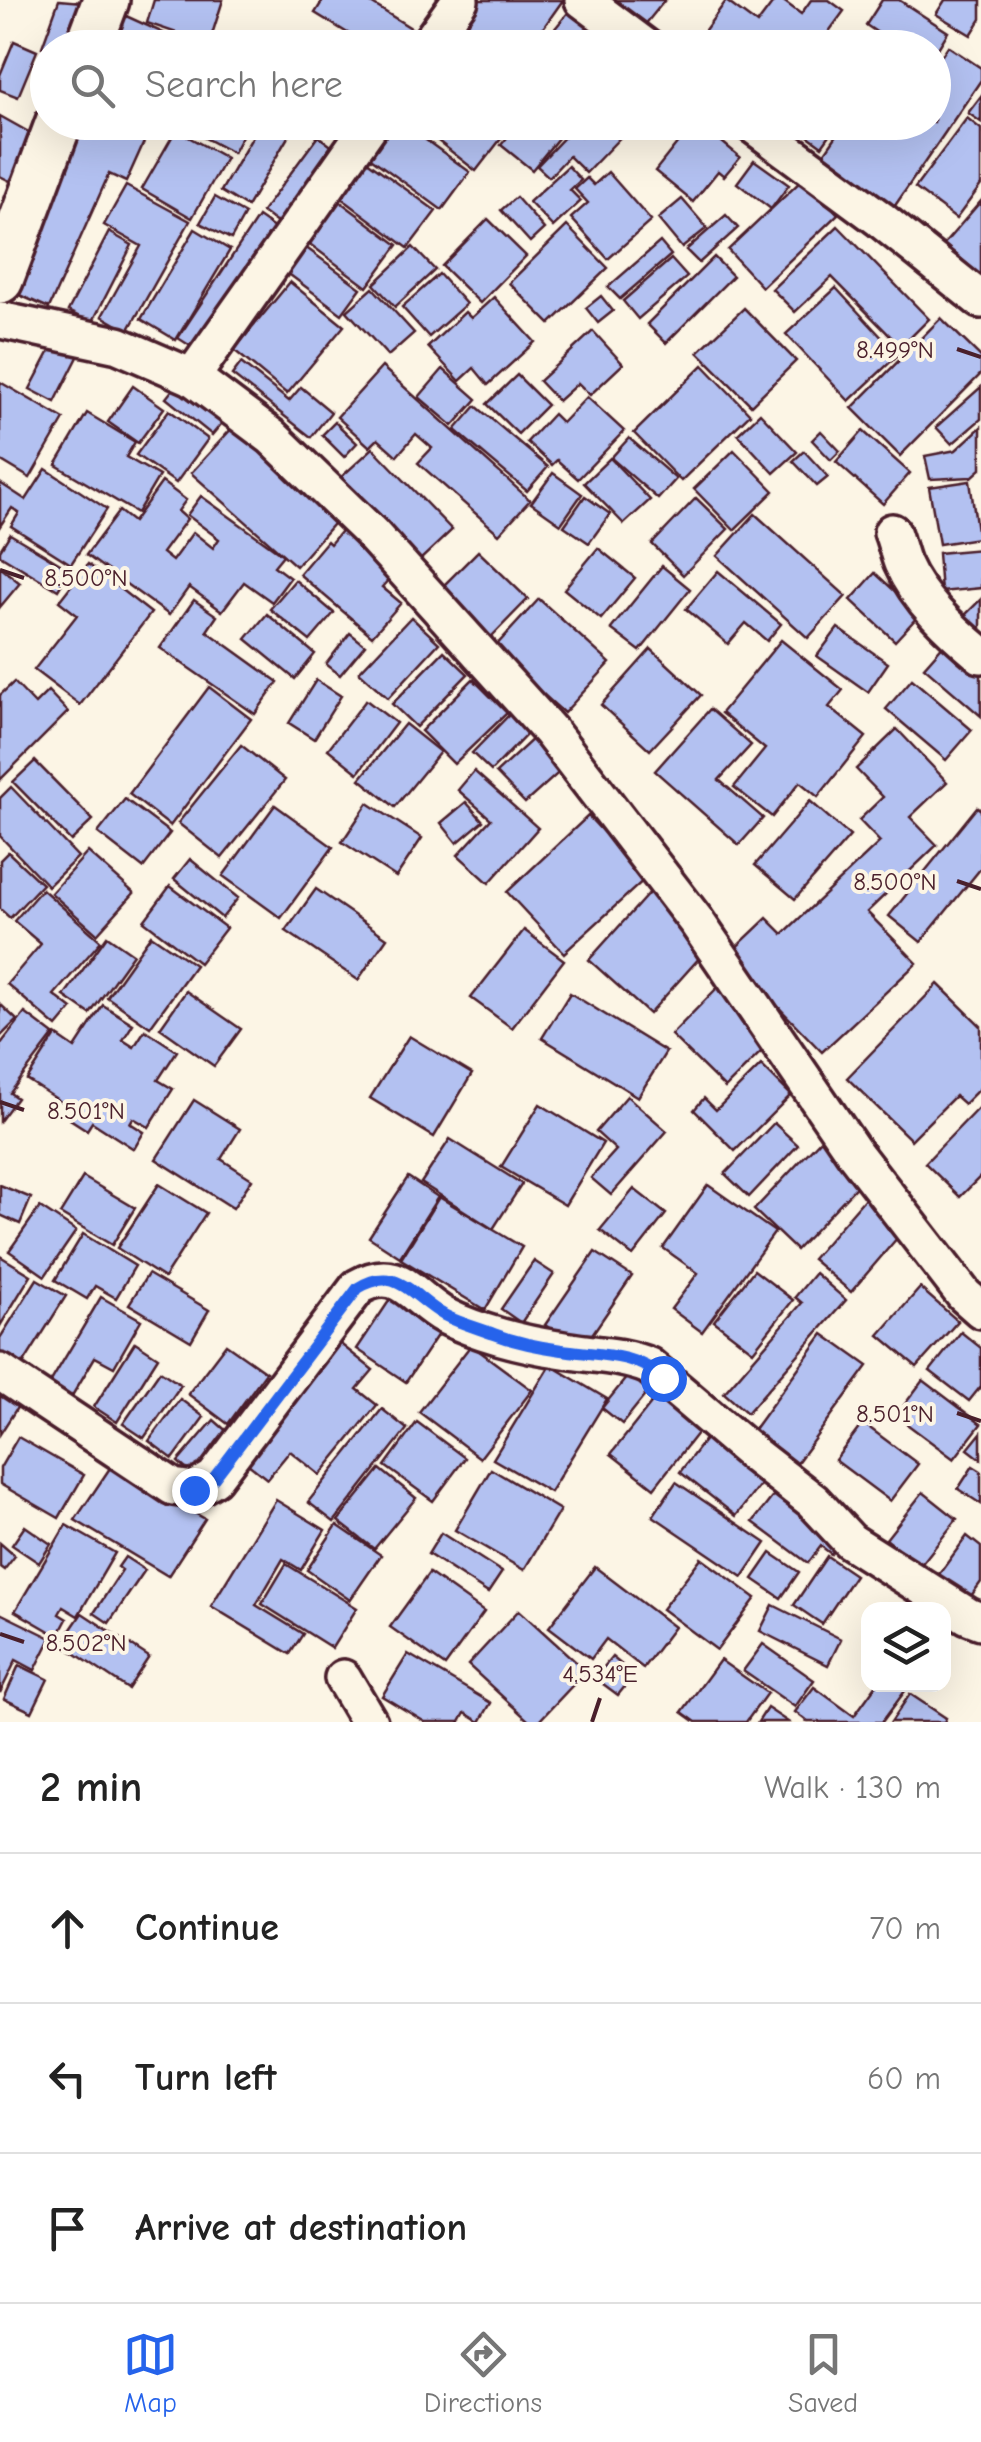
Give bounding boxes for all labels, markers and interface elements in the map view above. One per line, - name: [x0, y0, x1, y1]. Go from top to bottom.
- search box: [30, 30, 951, 140]
- icon: search: [65, 58, 120, 113]
- text: Search here: [145, 63, 343, 107]
- text: 8.499°N: [856, 335, 934, 364]
- text: 8.500°N: [44, 563, 128, 592]
- text: 8.500°N: [853, 867, 937, 896]
- text: 8.501°N: [47, 1096, 125, 1125]
- route start: [641, 1356, 687, 1402]
- text: 8.501°N: [856, 1399, 934, 1428]
- route end: [172, 1468, 218, 1514]
- map controls: [861, 1602, 951, 1692]
- button: layers: [861, 1602, 951, 1692]
- text: 8.502°N: [45, 1628, 127, 1657]
- text: 4.534°E: [562, 1659, 638, 1688]
- text: 2 min: [40, 1763, 142, 1812]
- text: Walk · 130 m: [764, 1769, 941, 1806]
- icon: ahead: [40, 1901, 95, 1956]
- text: Continue: [135, 1906, 279, 1950]
- text: 70 m: [869, 1910, 941, 1947]
- icon: left: [40, 2051, 95, 2106]
- text: Turn left: [135, 2056, 276, 2100]
- text: 60 m: [867, 2060, 941, 2097]
- icon: arrive: [40, 2201, 95, 2256]
- text: Arrive at destination: [135, 2206, 467, 2250]
- tab: Map: [123, 2327, 178, 2419]
- tab: Directions: [424, 2327, 542, 2419]
- tab: Saved: [788, 2327, 858, 2419]

